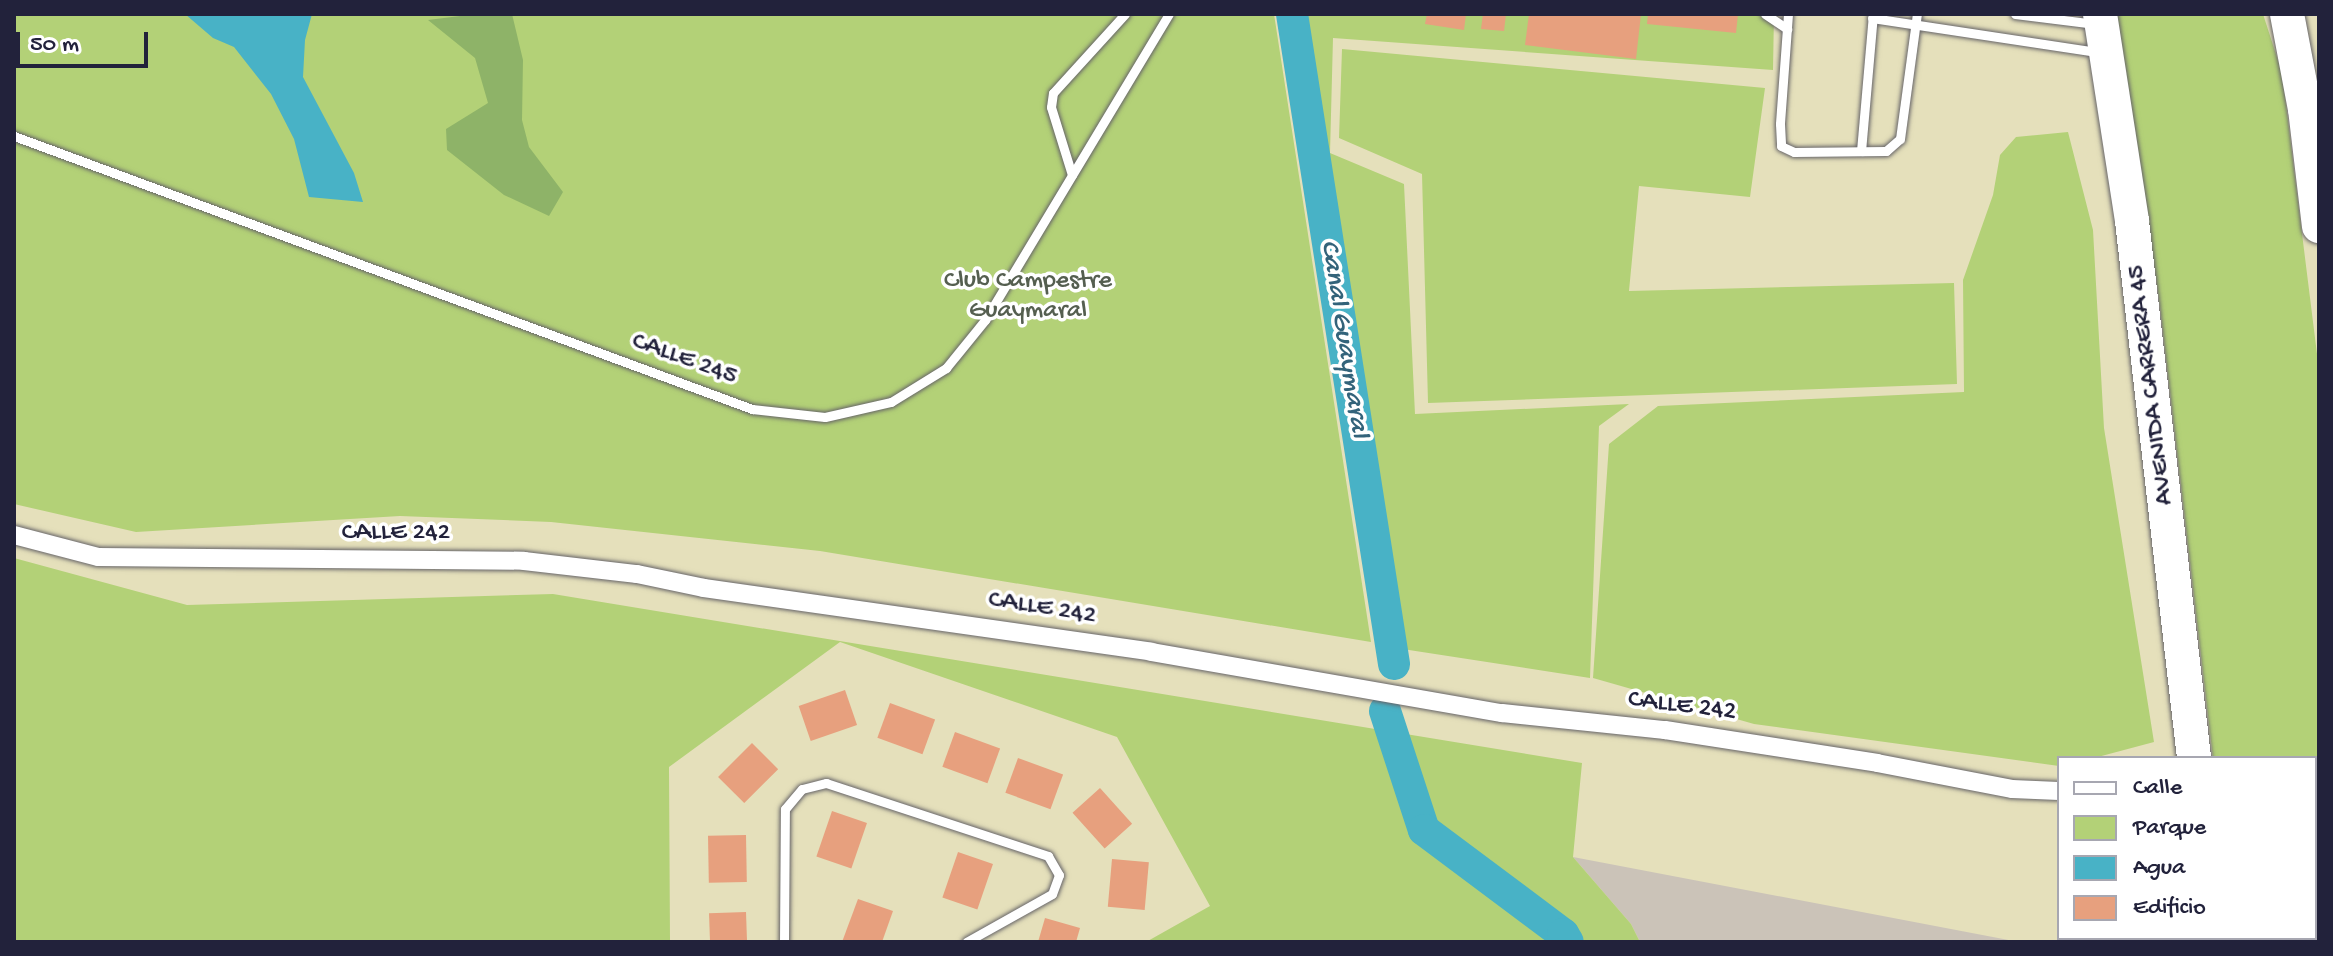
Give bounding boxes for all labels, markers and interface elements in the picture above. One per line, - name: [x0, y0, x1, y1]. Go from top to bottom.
- scale bar: [20, 16, 152, 66]
- text: 50 m: [30, 31, 79, 60]
- water label: Canal Guaymaral: [1311, 238, 1375, 440]
- street label: AVENIDA CARRERA 45: [2122, 263, 2182, 507]
- park label: Club Campestre Guaymaral: [944, 266, 1112, 328]
- street label: CALLE 245: [627, 327, 741, 393]
- street label: CALLE 242: [342, 518, 450, 550]
- street label: CALLE 242: [986, 585, 1098, 633]
- street label: CALLE 242: [1626, 685, 1738, 729]
- legend: [2057, 756, 2317, 940]
- text: Calle: [2133, 774, 2182, 803]
- text: Parque: [2133, 814, 2206, 843]
- text: Agua: [2133, 854, 2185, 883]
- text: Edificio: [2133, 894, 2206, 923]

